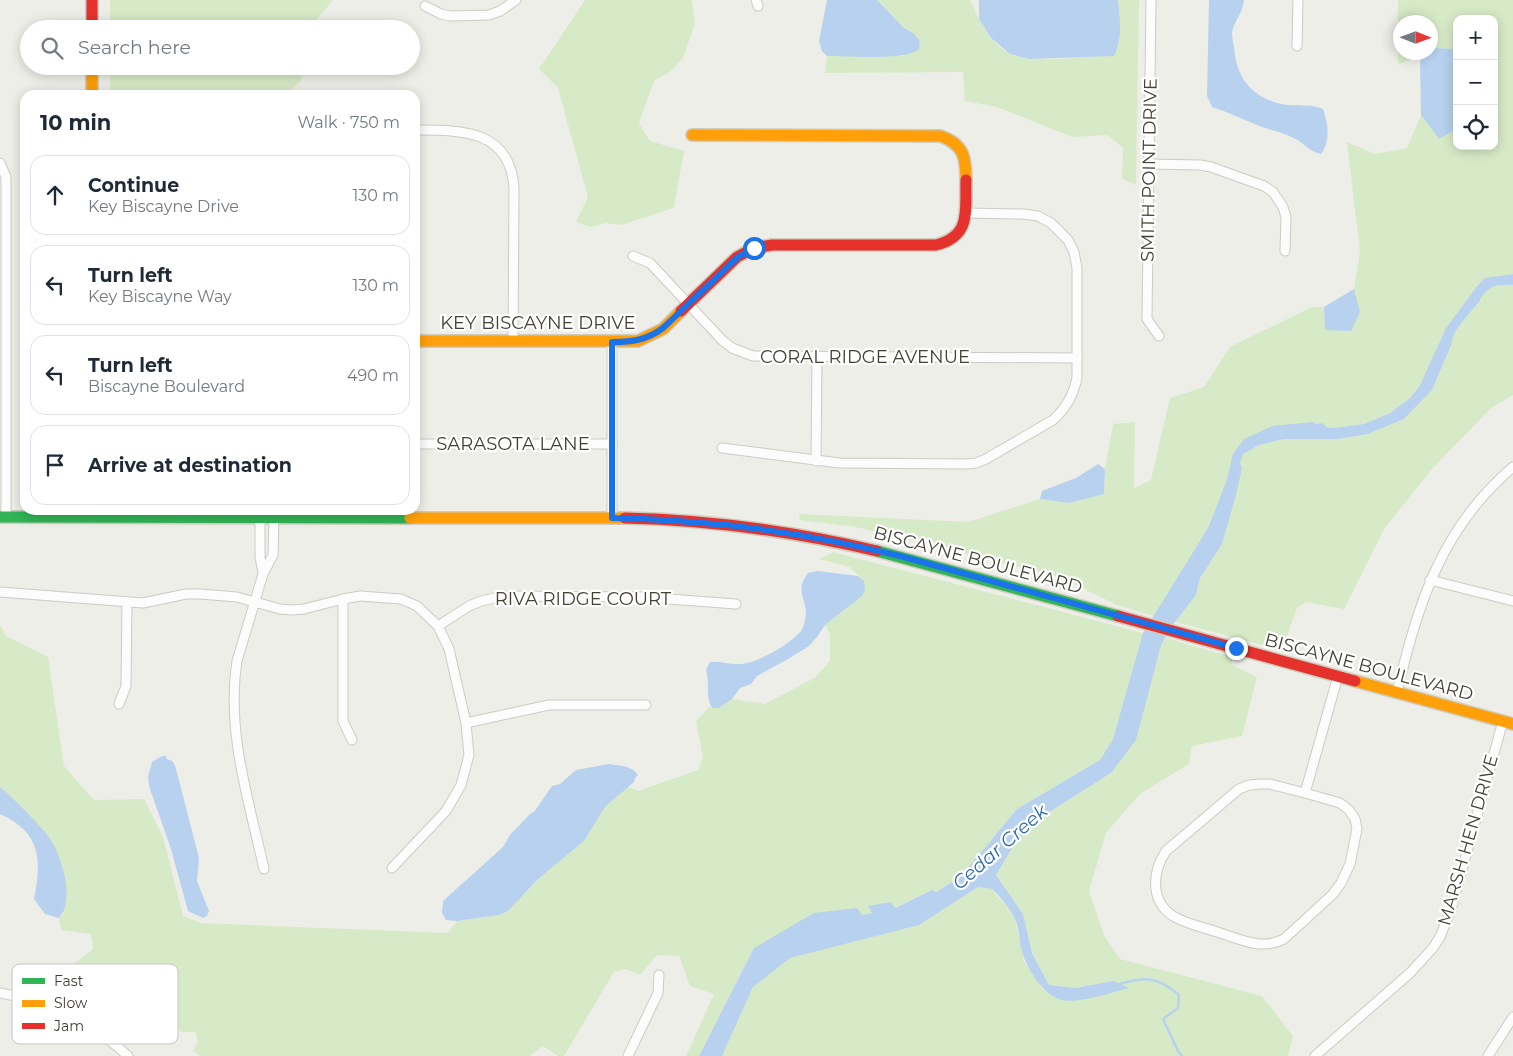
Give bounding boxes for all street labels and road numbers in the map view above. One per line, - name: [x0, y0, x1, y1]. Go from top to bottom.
- street label: SMITH POINT DRIVE: [1136, 78, 1162, 262]
- street label: KEY BISCAYNE DRIVE: [440, 312, 636, 334]
- street label: CORAL RIDGE AVENUE: [760, 346, 970, 368]
- street label: SARASOTA LANE: [436, 433, 590, 455]
- street label: BISCAYNE BOULEVARD: [871, 522, 1085, 598]
- street label: RIVA RIDGE COURT: [495, 588, 672, 610]
- street label: BISCAYNE BOULEVARD: [1262, 629, 1476, 705]
- street label: MARSH HEN DRIVE: [1433, 752, 1503, 928]

